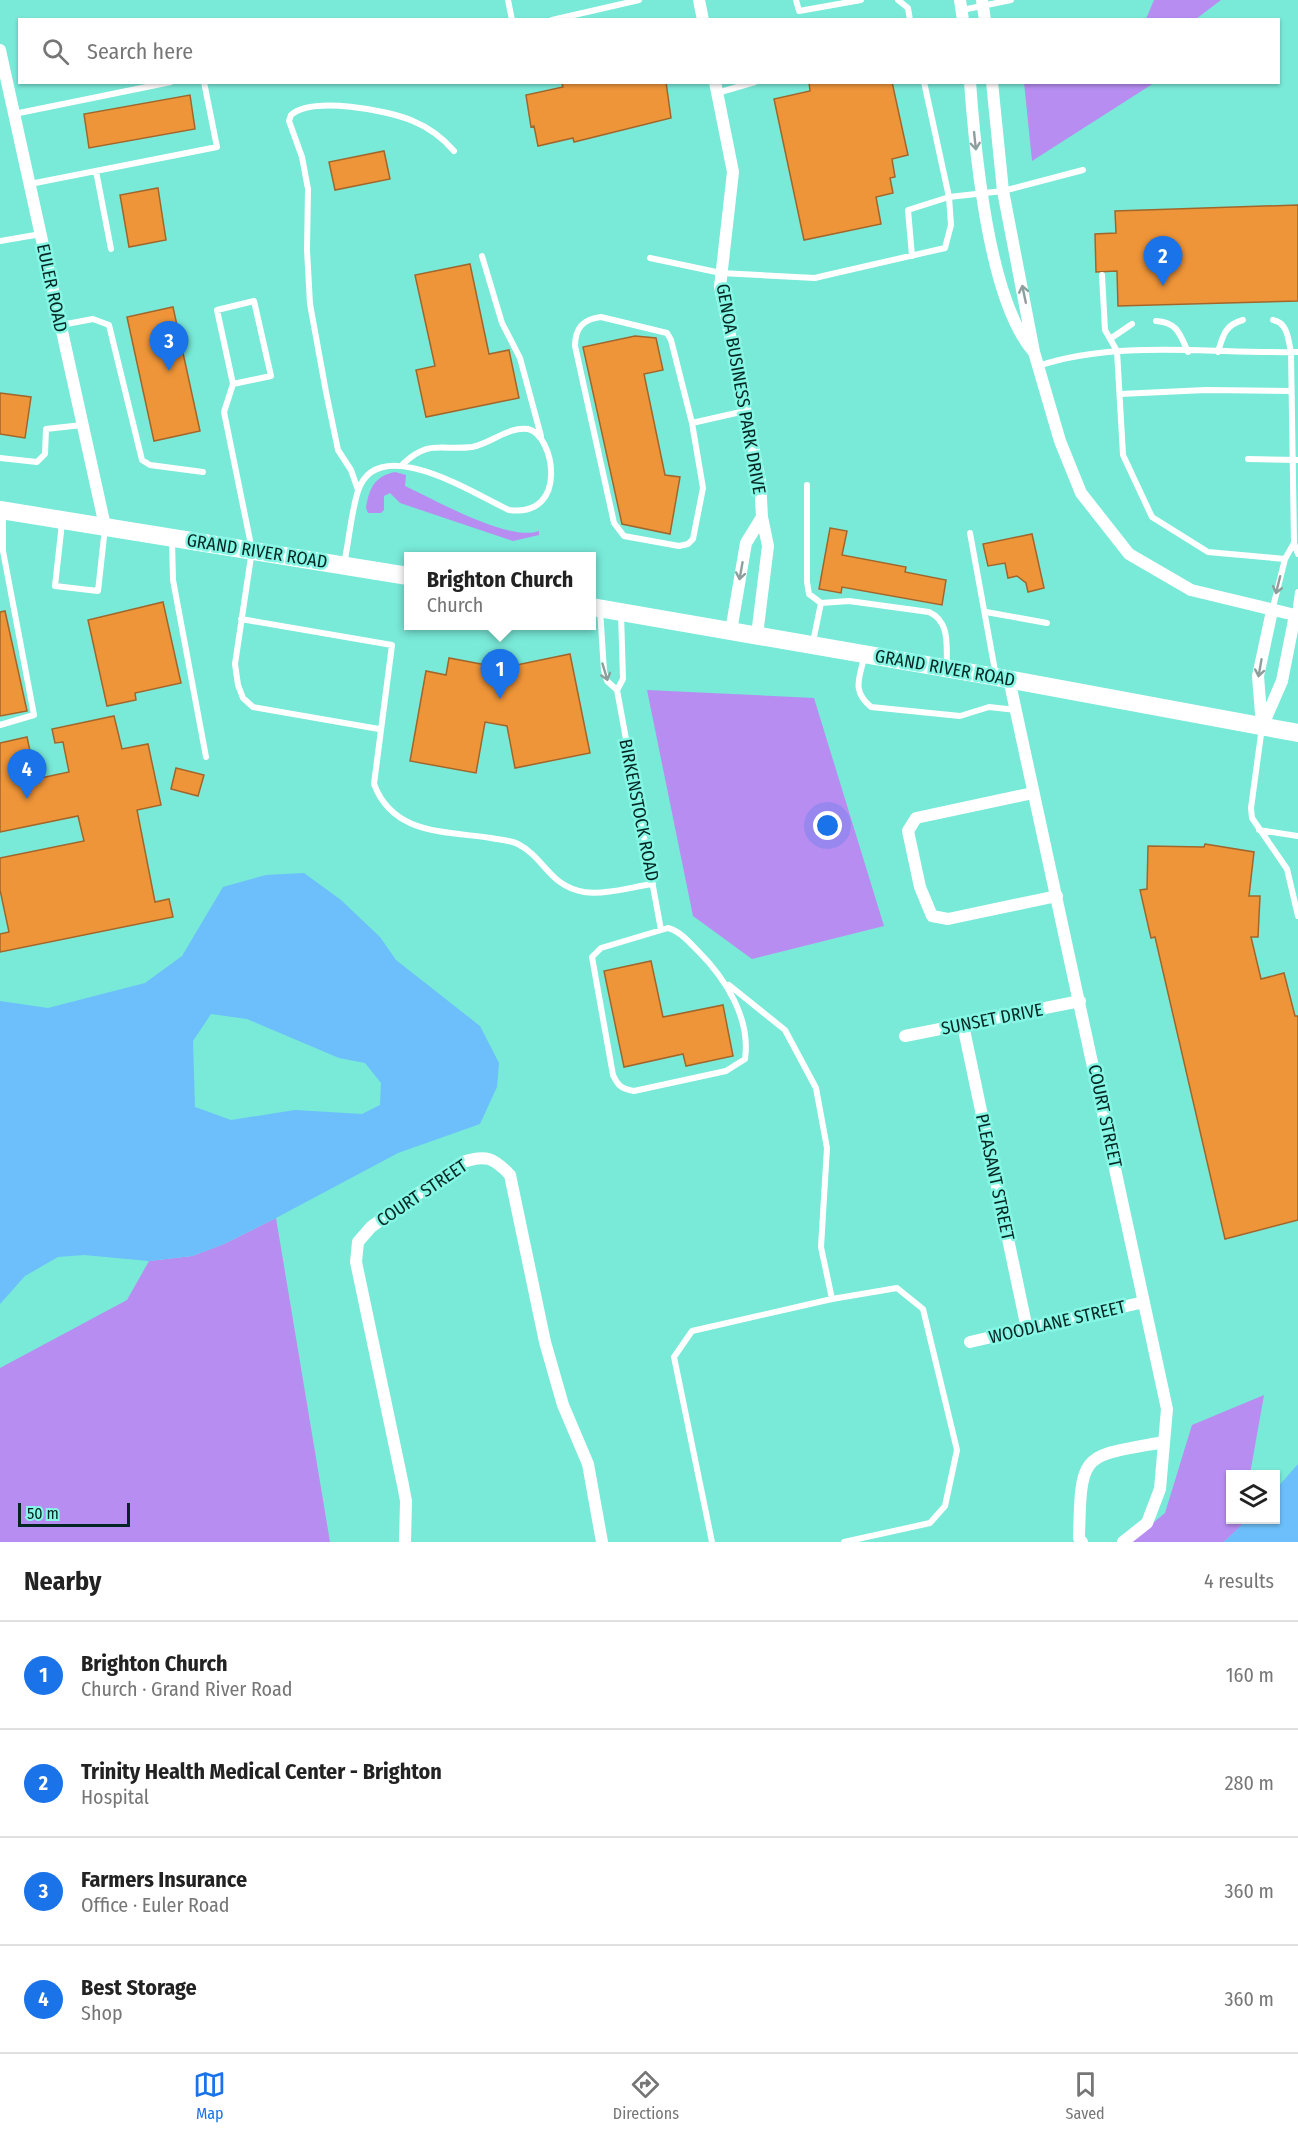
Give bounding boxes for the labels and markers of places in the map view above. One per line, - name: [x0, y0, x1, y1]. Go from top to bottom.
- pin: 2: [1144, 236, 1182, 286]
- pin: 3: [150, 322, 188, 371]
- pin: 1: [480, 650, 520, 699]
- pin: 4: [8, 750, 46, 799]

